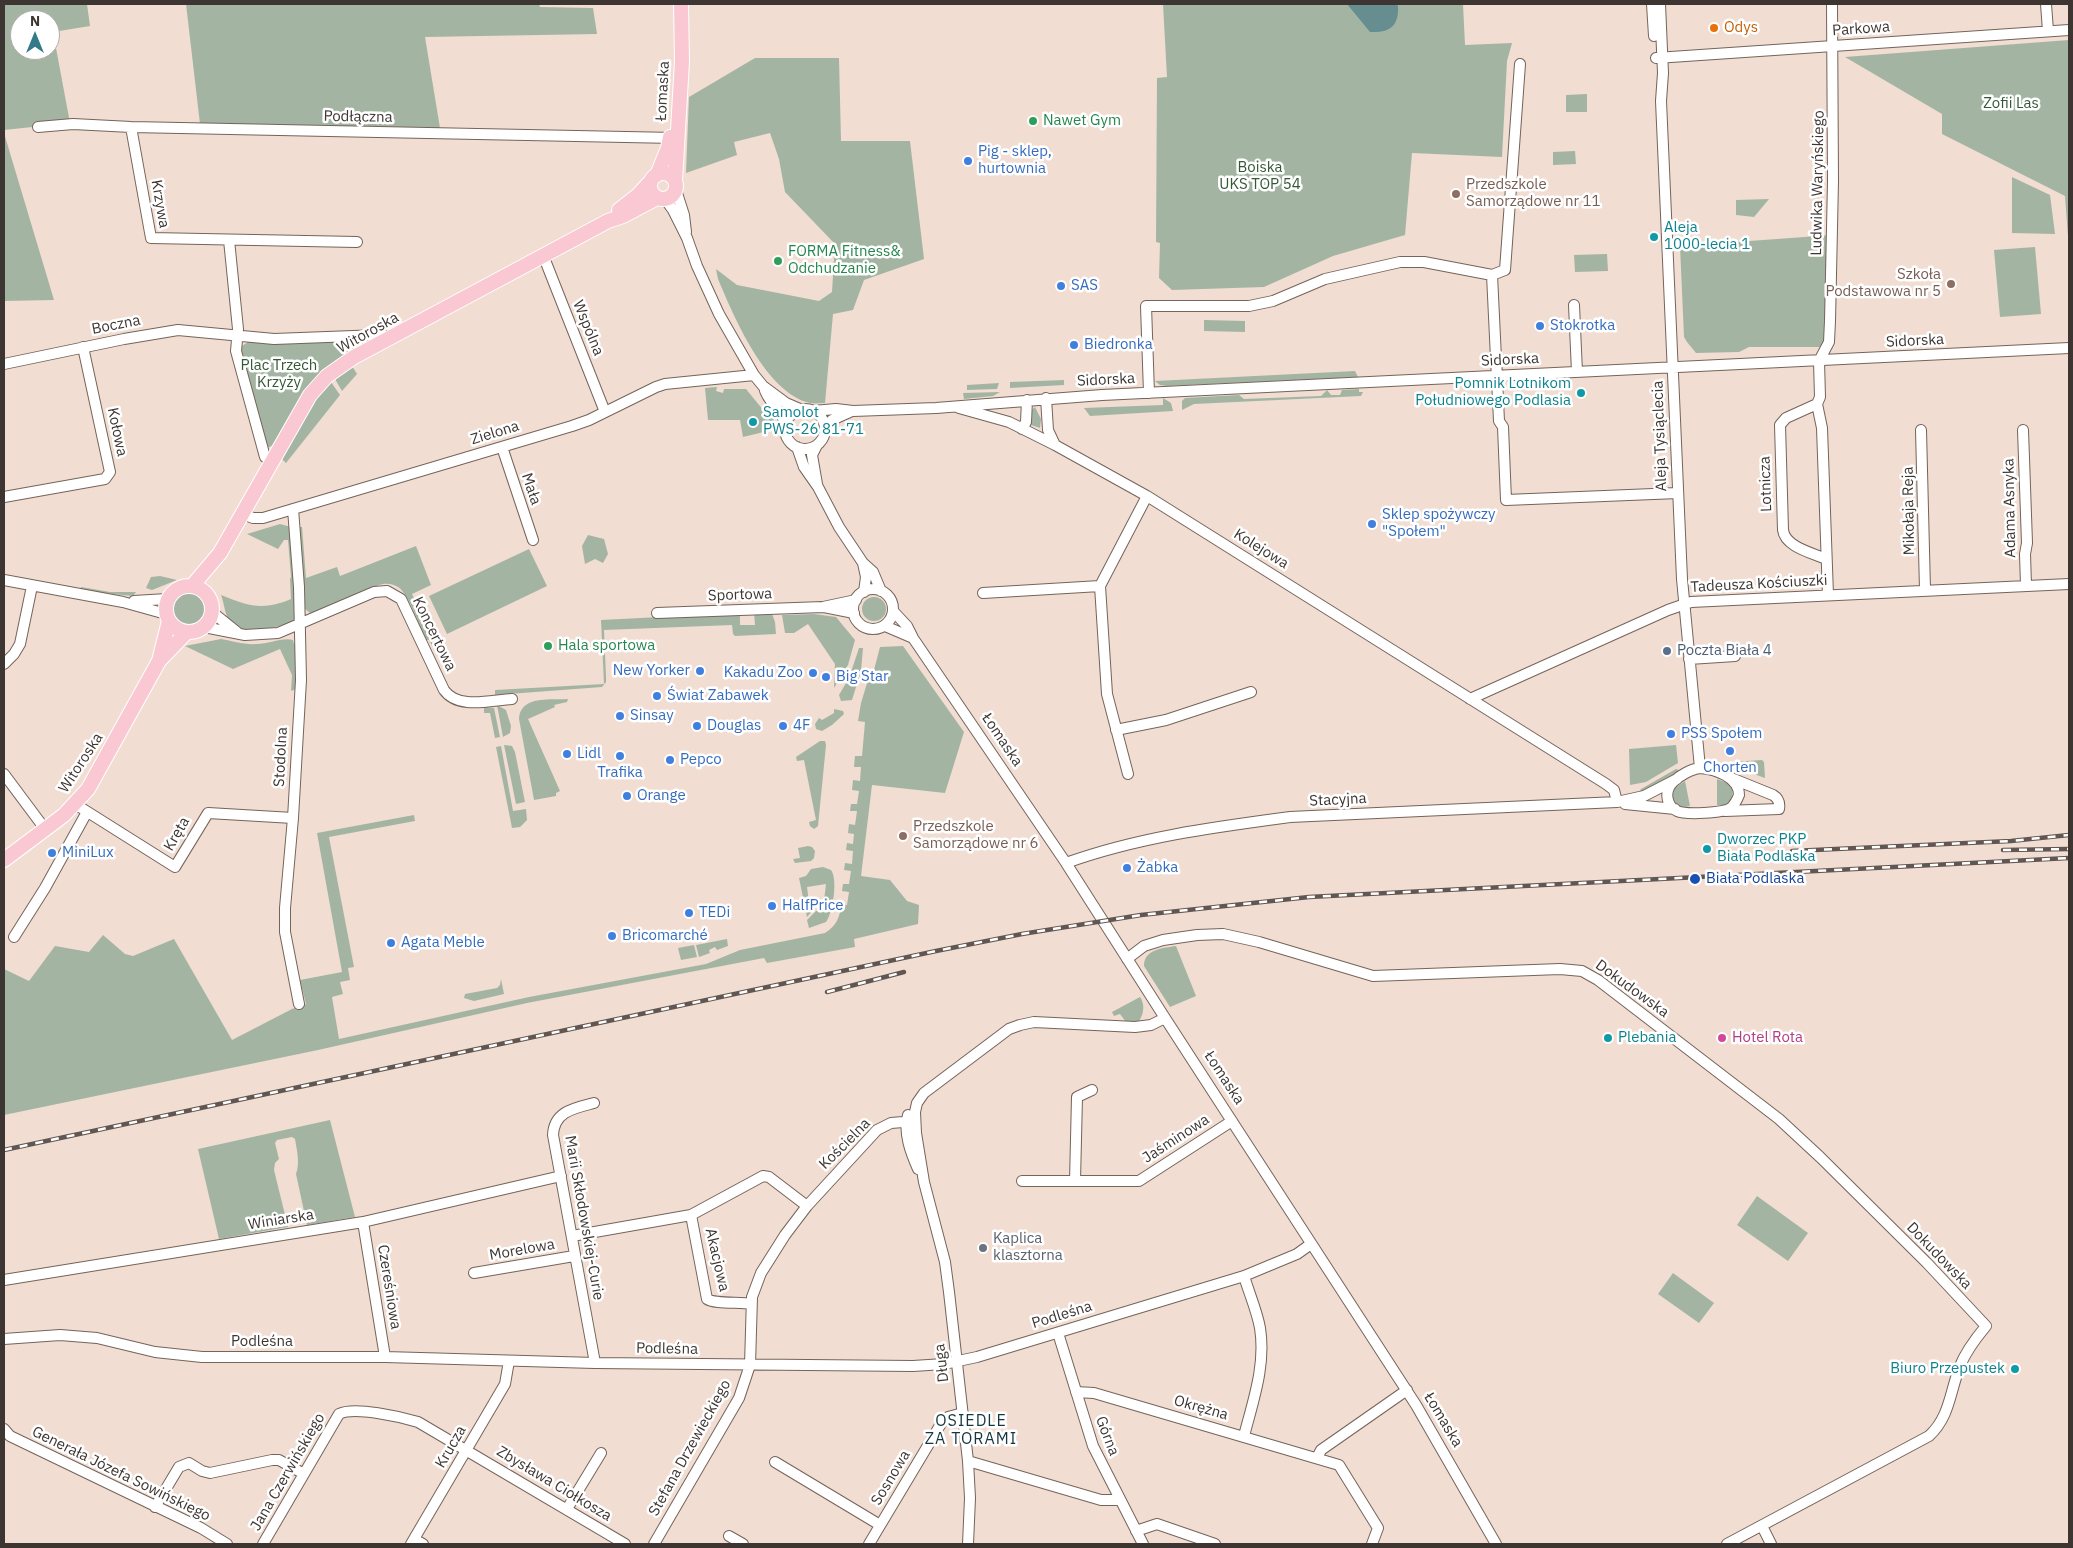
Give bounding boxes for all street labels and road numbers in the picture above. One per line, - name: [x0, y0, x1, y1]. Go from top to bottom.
- street label: Parkowa: [1832, 18, 1890, 40]
- street label: Łomaska: [652, 61, 674, 121]
- street label: Podłączna: [323, 107, 393, 127]
- street label: Ludwika Waryńskiego: [1808, 110, 1828, 256]
- street label: Krzywa: [147, 178, 173, 230]
- street label: Wspólna: [569, 298, 607, 358]
- street label: Witoroska: [334, 309, 402, 357]
- street label: Boczna: [90, 311, 142, 339]
- street label: Sidorska: [1885, 330, 1945, 352]
- street label: Sidorska: [1480, 349, 1540, 371]
- street label: Sidorska: [1076, 369, 1136, 391]
- street label: Aleja Tysiąclecia: [1649, 380, 1671, 492]
- street label: Kołowa: [103, 406, 131, 458]
- street label: Zielona: [469, 417, 521, 449]
- street label: Lotnicza: [1756, 456, 1776, 512]
- street label: Adama Asnyka: [2000, 458, 2020, 558]
- street label: Mikołaja Reja: [1899, 466, 1919, 556]
- street label: Mała: [517, 471, 545, 507]
- street label: Kolejowa: [1230, 525, 1292, 573]
- street label: Tadeusza Kościuszki: [1690, 571, 1828, 597]
- street label: Sportowa: [708, 585, 772, 605]
- street label: Koncertowa: [408, 594, 460, 674]
- street label: Łomaska: [978, 710, 1026, 770]
- street label: Stodolna: [270, 727, 292, 787]
- street label: Witoroska: [55, 730, 107, 796]
- street label: Stacyjna: [1309, 790, 1367, 810]
- street label: Kręta: [160, 814, 194, 854]
- street label: Dokudowska: [1592, 956, 1672, 1022]
- street label: Łomaska: [1200, 1048, 1248, 1108]
- street label: Jaśminowa: [1139, 1111, 1213, 1167]
- street label: Kościelna: [816, 1115, 874, 1173]
- street label: Marii Skłodowskiej-Curie: [561, 1134, 607, 1302]
- street label: Winiarska: [247, 1206, 315, 1234]
- street label: Dokudowska: [1903, 1219, 1975, 1293]
- street label: Akacjowa: [701, 1227, 733, 1293]
- street label: Morelowa: [488, 1235, 556, 1265]
- street label: Czereśniowa: [373, 1243, 405, 1331]
- street label: Podleśna: [1030, 1297, 1094, 1333]
- street label: Podleśna: [231, 1333, 293, 1351]
- street label: Podleśna: [636, 1339, 698, 1359]
- street label: Długa: [931, 1343, 953, 1383]
- street label: Stefana Drzewieckiego: [645, 1377, 735, 1519]
- street label: Łomaska: [1420, 1390, 1466, 1450]
- street label: Okrężna: [1172, 1392, 1230, 1424]
- street label: Jana Czerwińskiego: [247, 1410, 329, 1534]
- street label: Górna: [1091, 1414, 1123, 1458]
- street label: Generała Józefa Sowińskiego: [29, 1423, 213, 1525]
- street label: Krucza: [432, 1423, 470, 1471]
- street label: Zbysława Ciołkosza: [493, 1443, 615, 1525]
- street label: Sosnowa: [868, 1447, 914, 1509]

